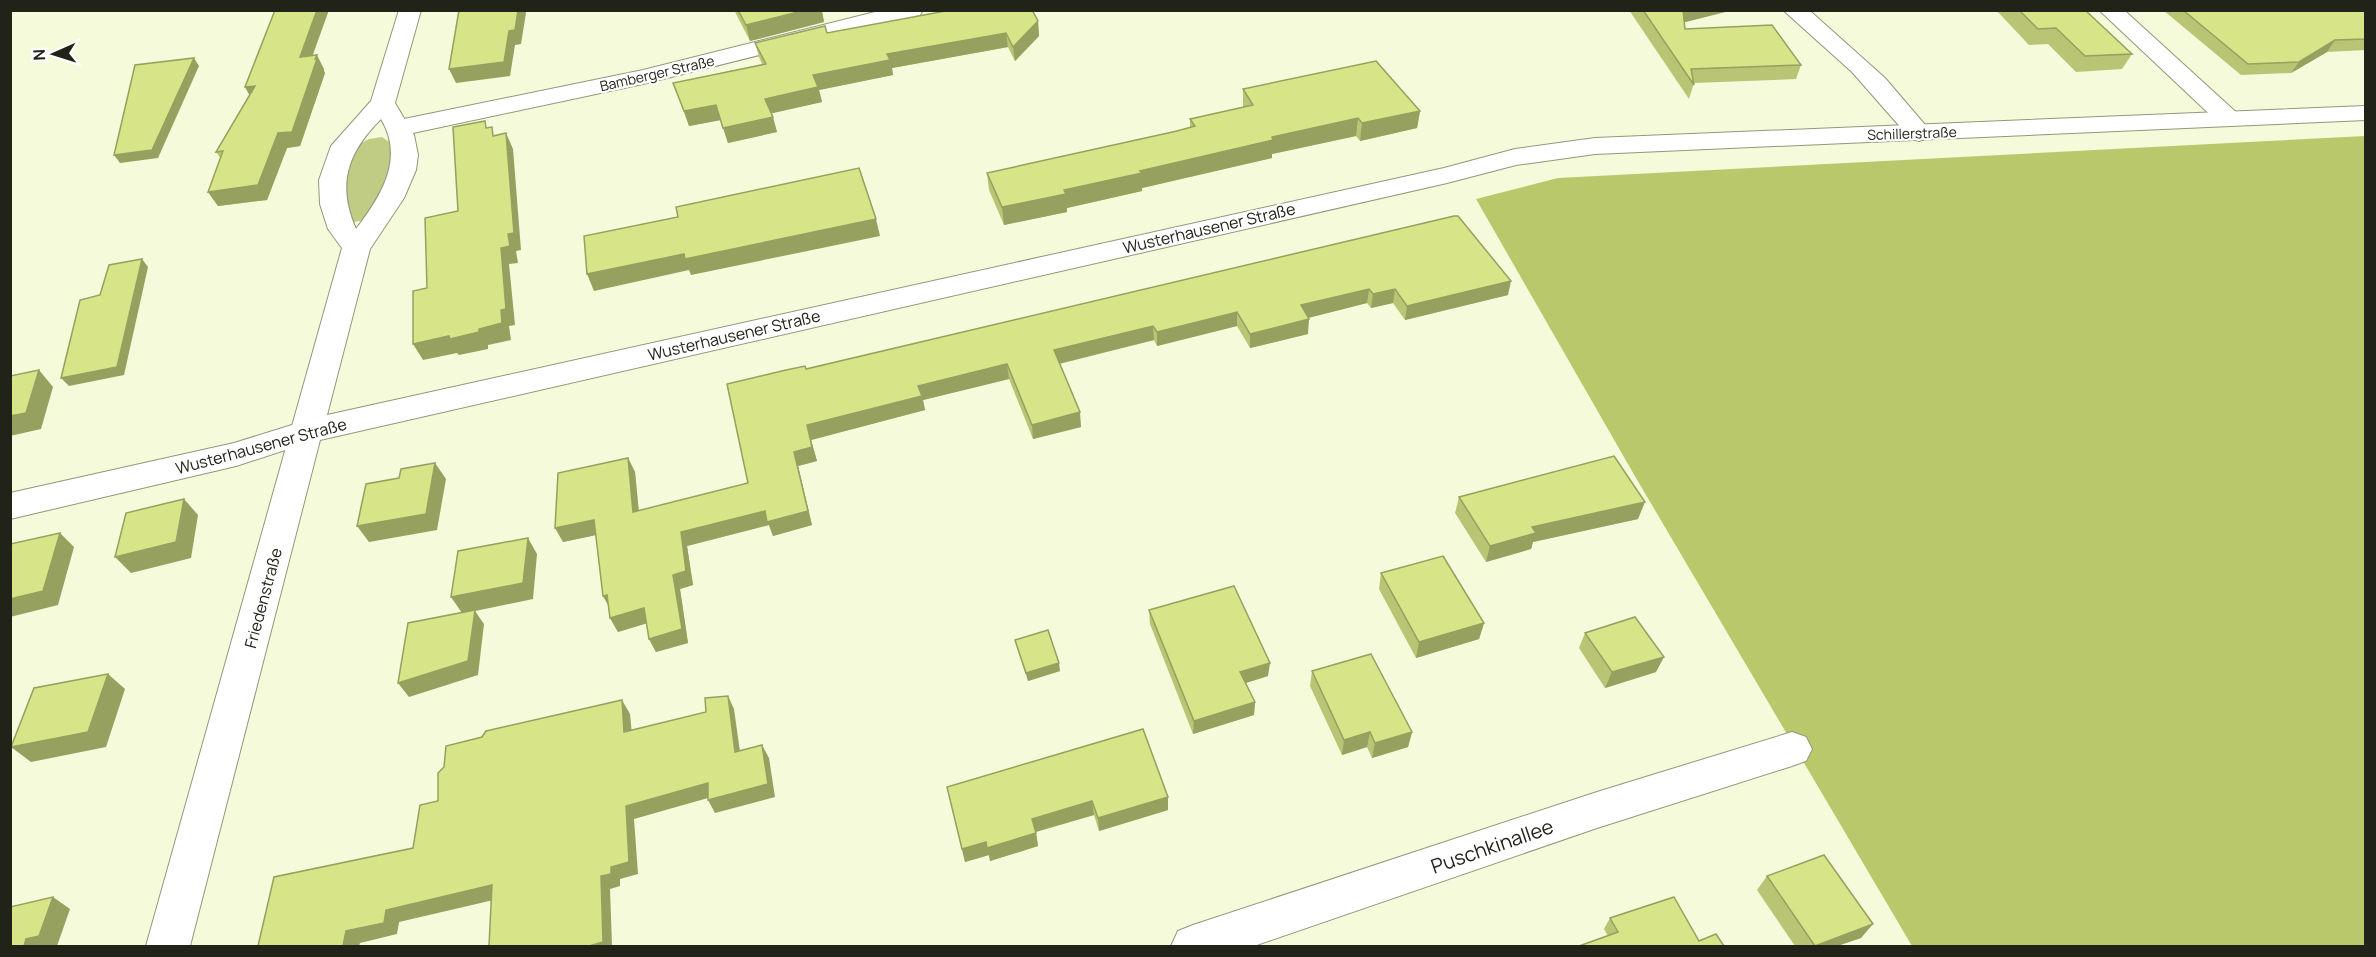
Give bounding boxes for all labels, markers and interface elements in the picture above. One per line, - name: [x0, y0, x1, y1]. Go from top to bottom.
- north arrow: [24, 24, 84, 84]
- text: N: [28, 48, 50, 61]
- street label: Bamberger Straße: [598, 51, 716, 95]
- street label: Schillerstraße: [1867, 122, 1957, 144]
- street label: Wusterhausener Straße: [1121, 197, 1297, 259]
- street label: Wusterhausener Straße: [646, 304, 822, 366]
- street label: Wusterhausener Straße: [173, 413, 349, 479]
- street label: Friedenstraße: [239, 545, 287, 651]
- street label: Puschkinallee: [1427, 812, 1557, 880]

